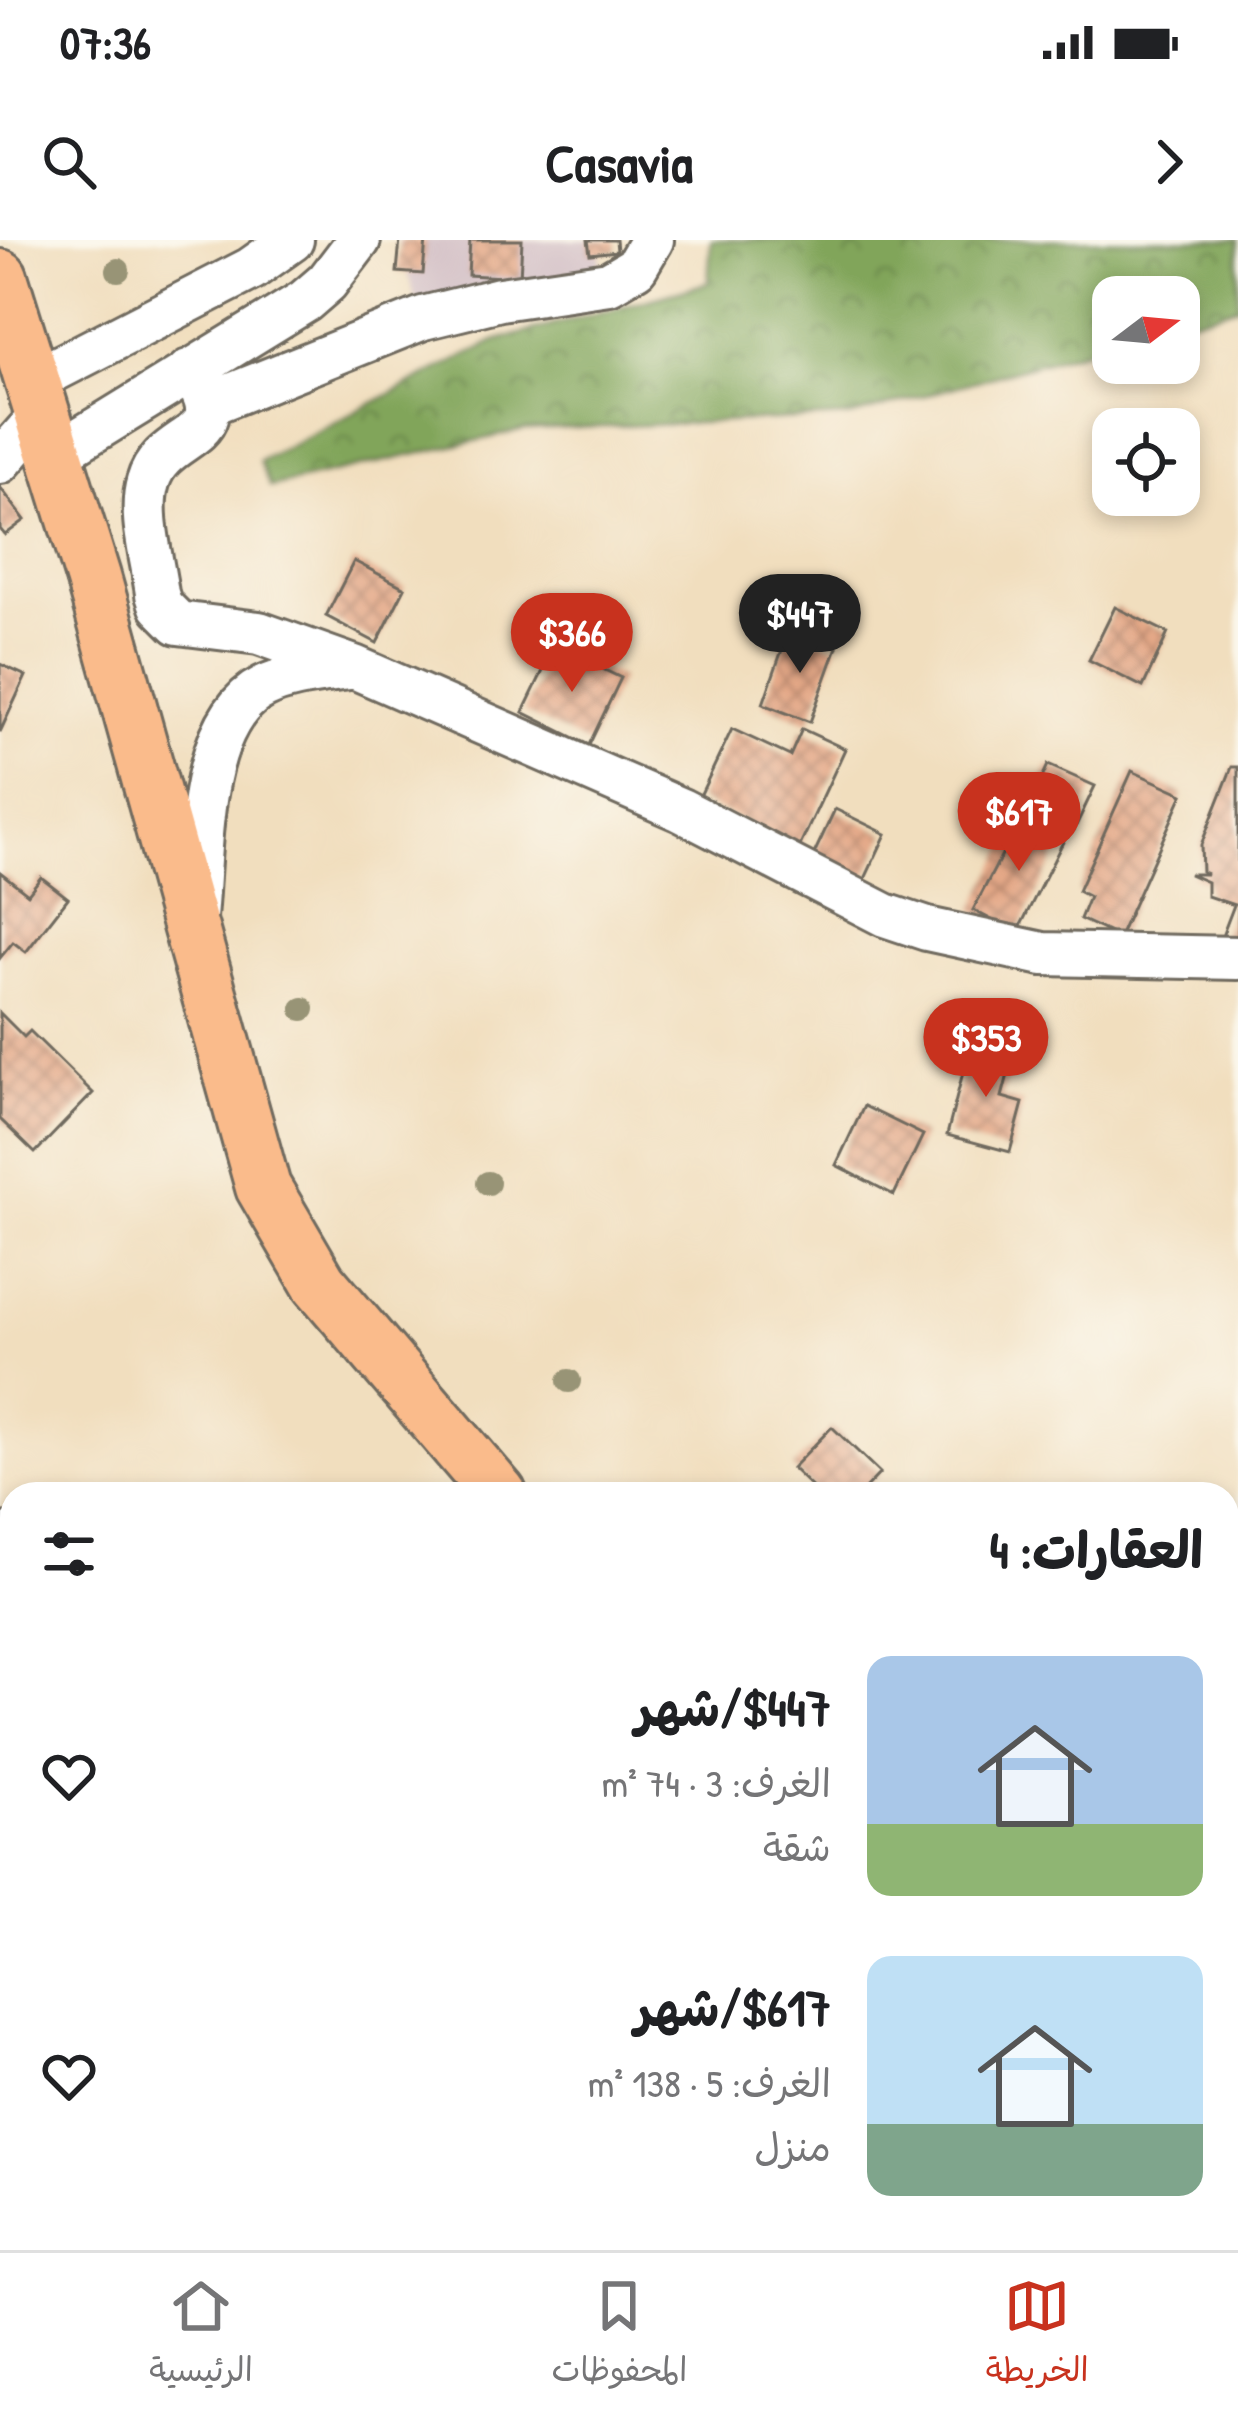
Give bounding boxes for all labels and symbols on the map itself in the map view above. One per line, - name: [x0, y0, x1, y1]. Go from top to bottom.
- north arrow: [1092, 276, 1200, 384]
- pin: $447: [729, 574, 871, 676]
- pin: $366: [501, 593, 643, 695]
- pin: $617: [948, 772, 1090, 874]
- pin: $353: [915, 998, 1057, 1100]

